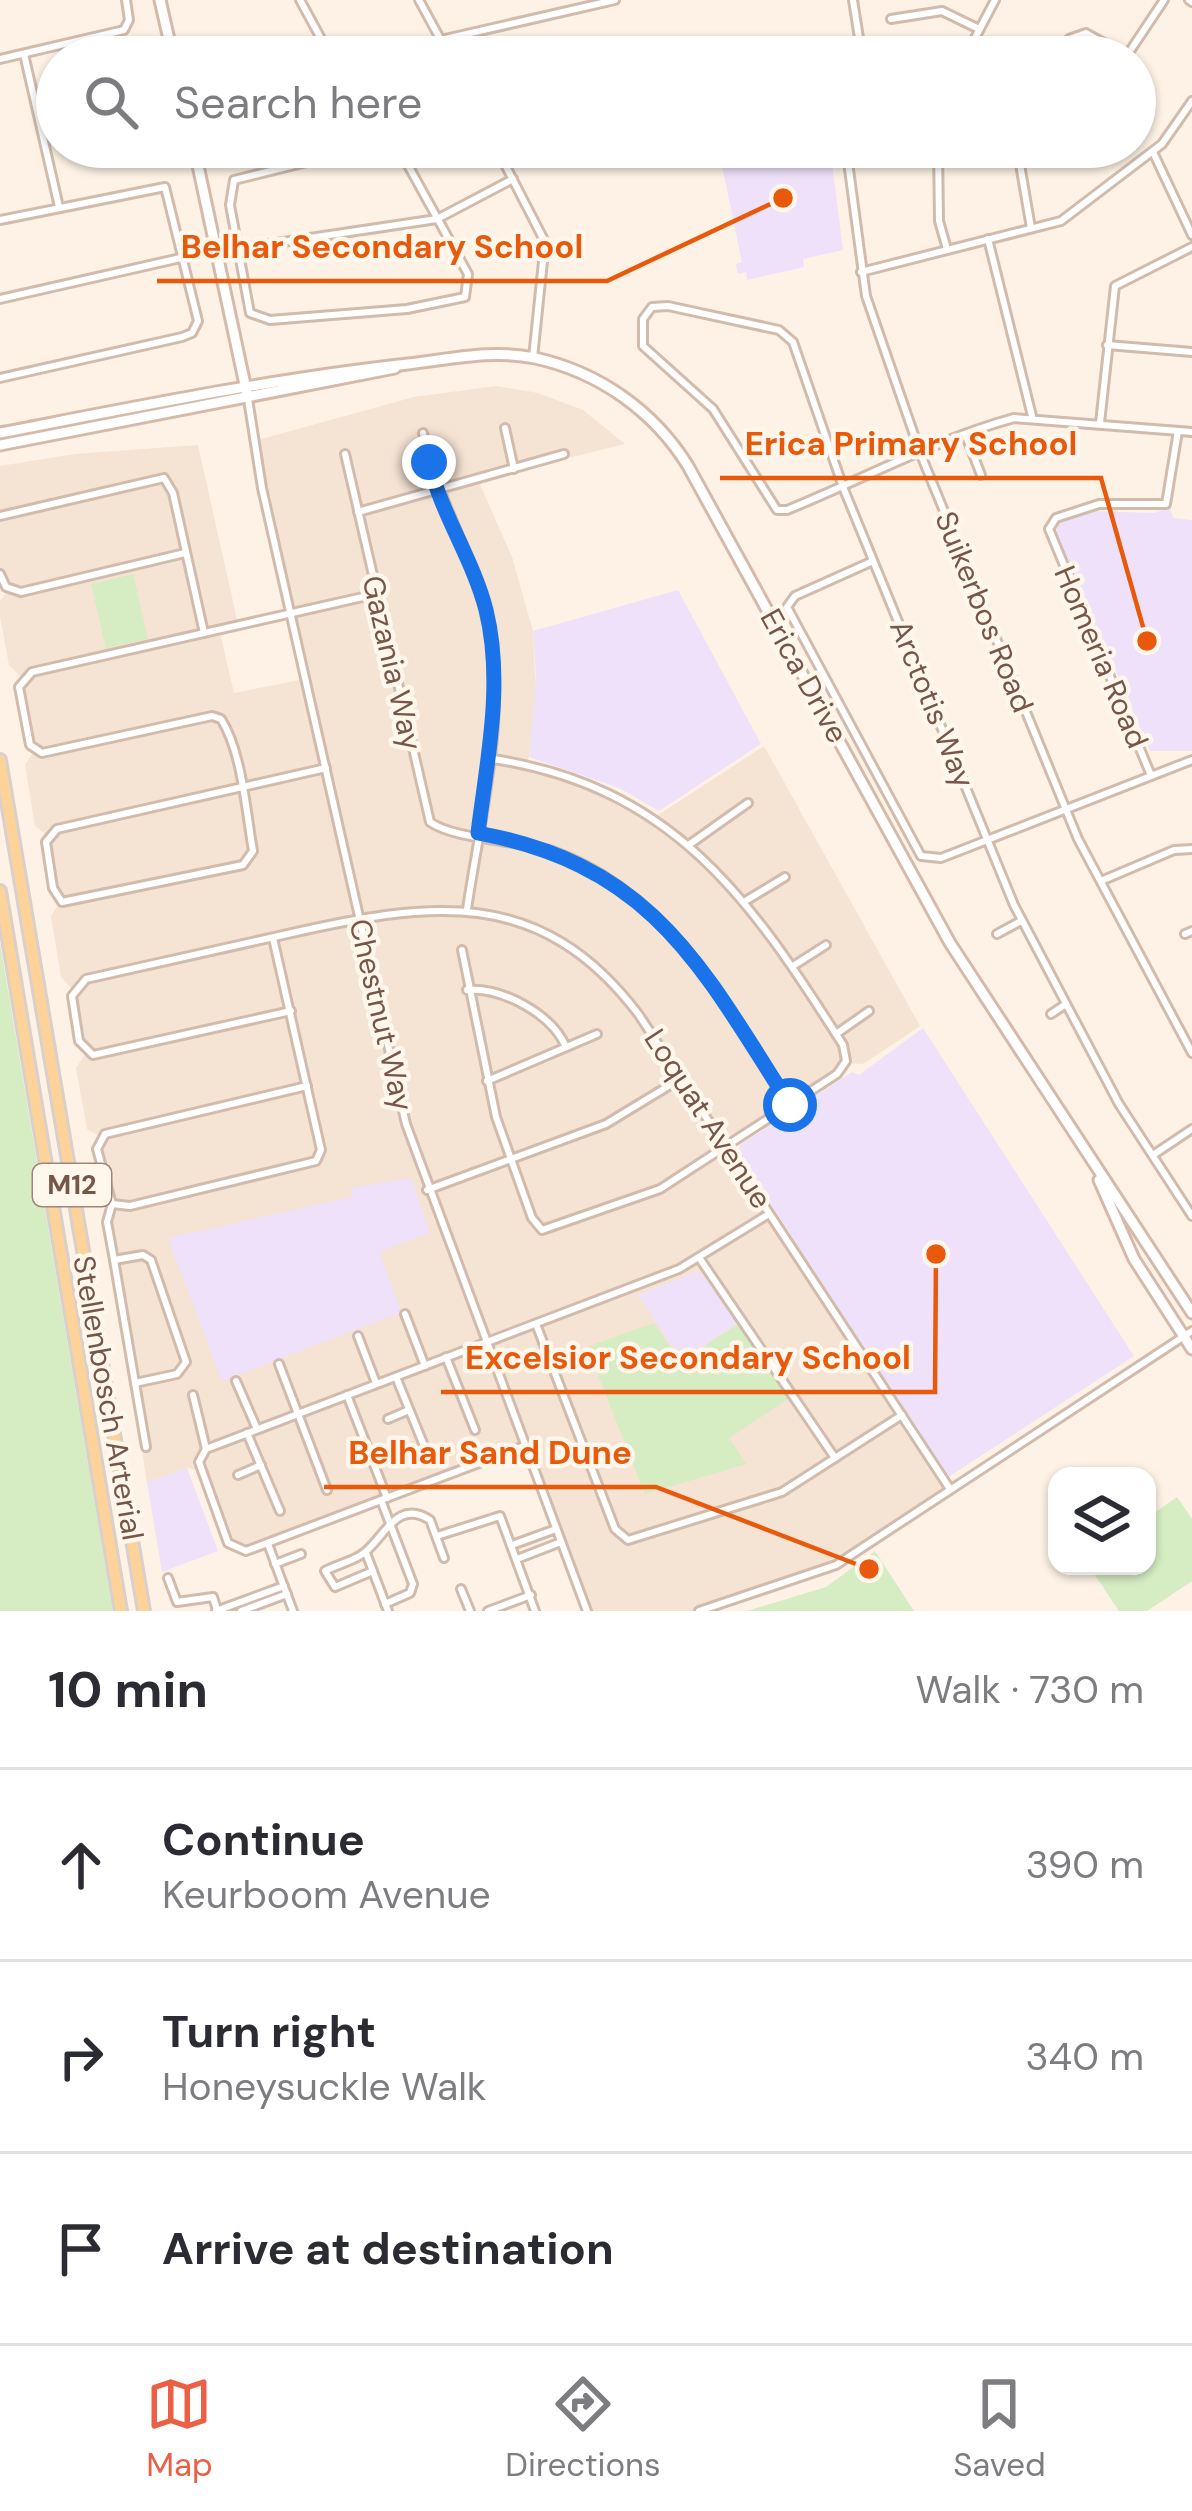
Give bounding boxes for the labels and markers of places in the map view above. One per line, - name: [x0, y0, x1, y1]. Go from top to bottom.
- callout: Belhar Secondary School: [157, 212, 607, 281]
- callout: Erica Primary School: [720, 409, 1101, 478]
- callout: Excelsior Secondary School: [441, 1323, 935, 1392]
- callout: Belhar Sand Dune: [324, 1418, 656, 1487]

